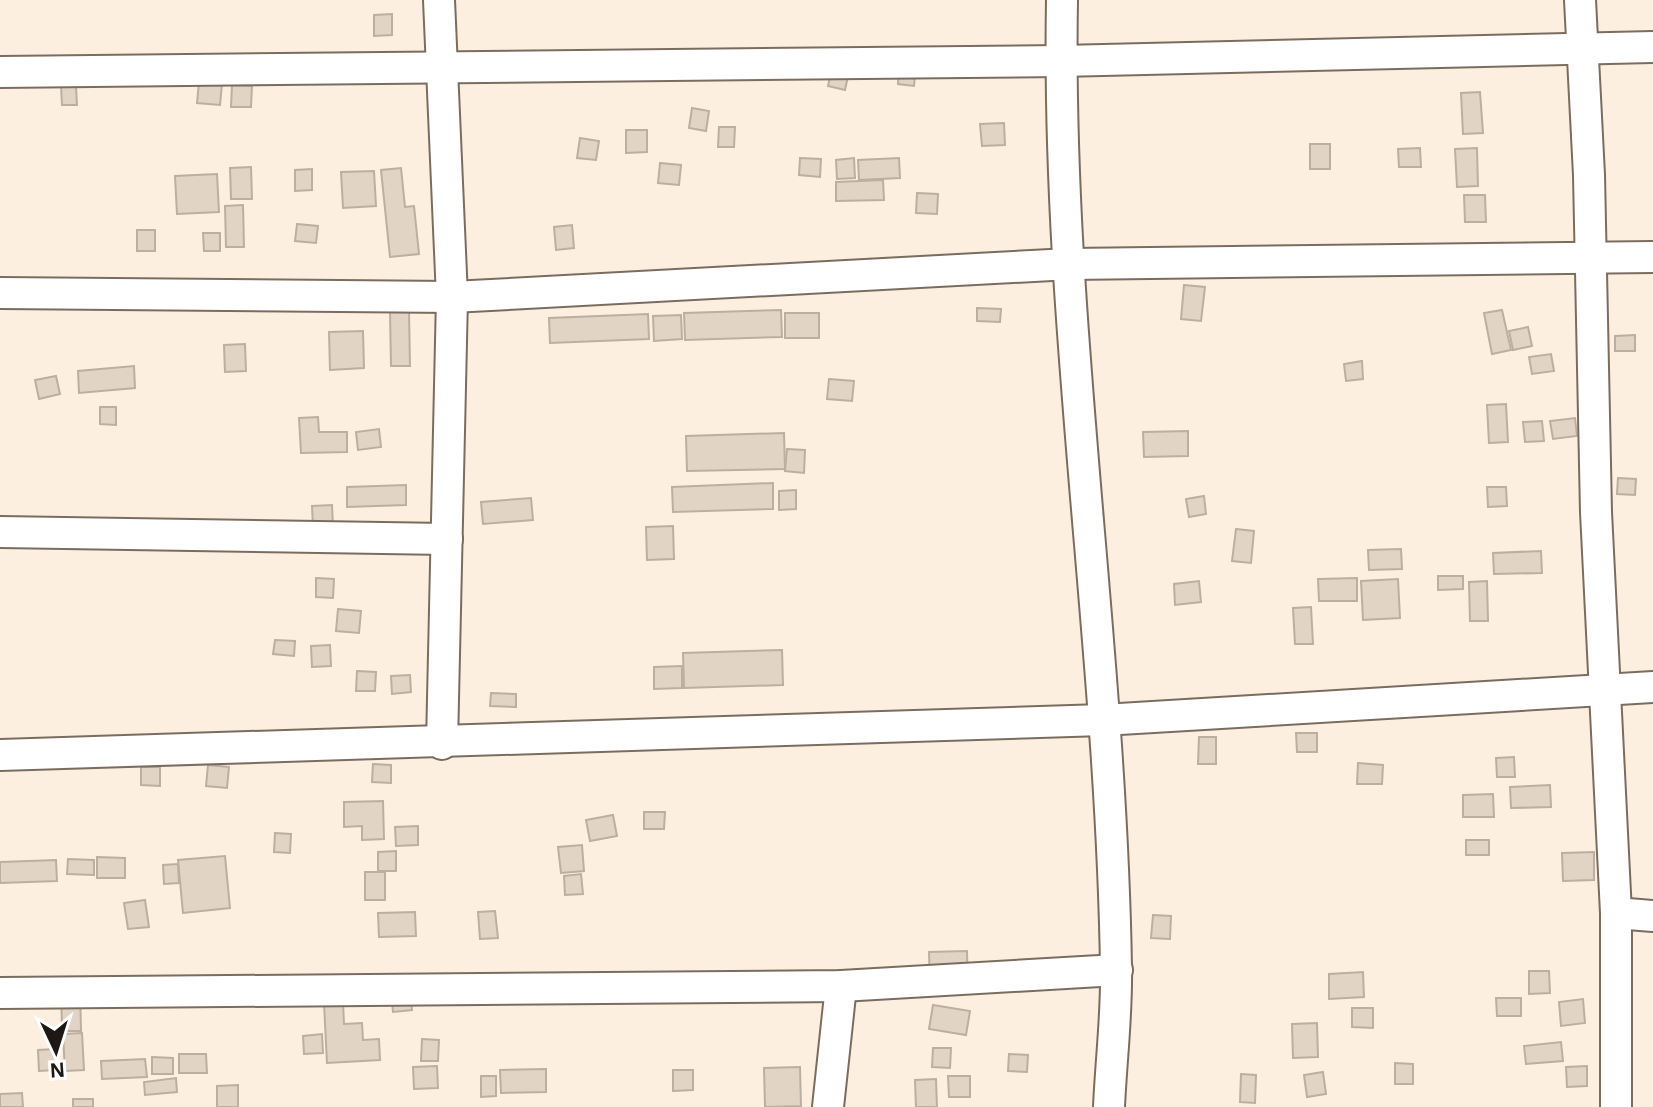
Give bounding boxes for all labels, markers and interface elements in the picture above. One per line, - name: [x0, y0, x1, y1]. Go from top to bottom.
- north arrow: [16, 1011, 96, 1091]
- text: N: [49, 1058, 66, 1081]

